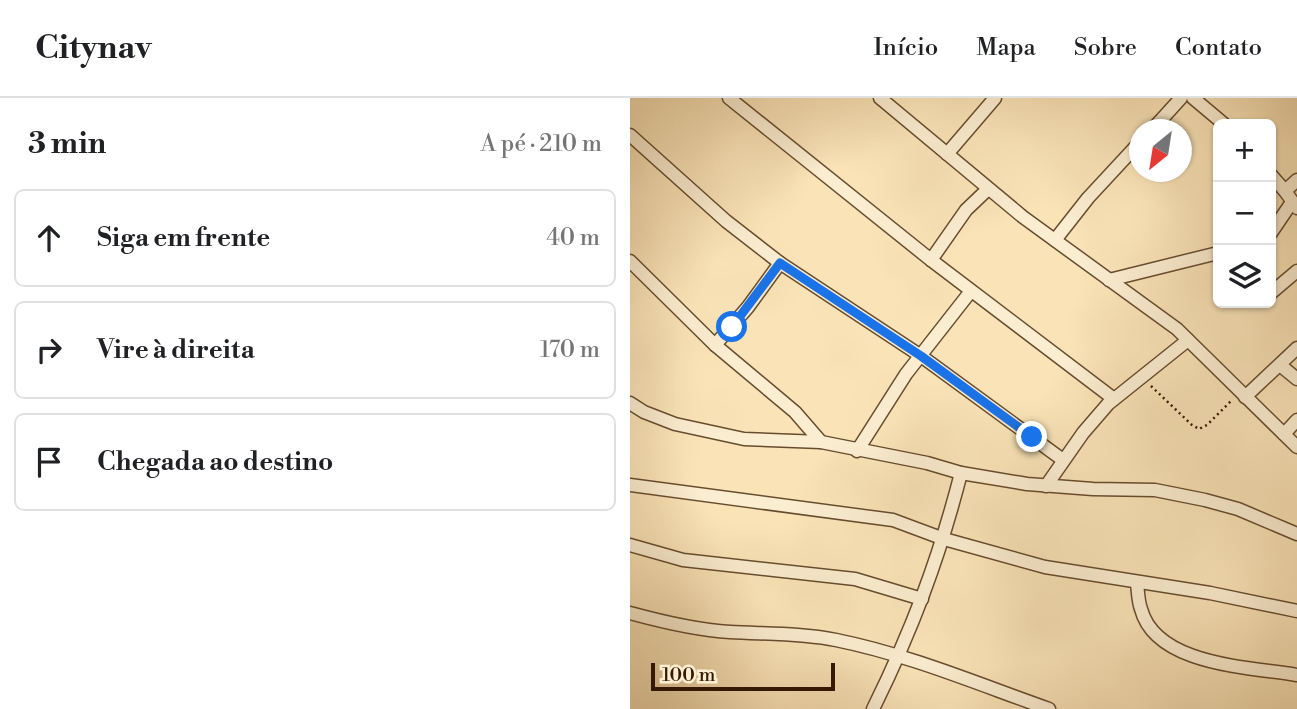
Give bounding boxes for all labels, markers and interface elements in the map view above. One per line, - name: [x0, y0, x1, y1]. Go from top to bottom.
- text: Citynav: [35, 28, 152, 69]
- text: Início: [874, 33, 938, 63]
- text: Mapa: [976, 33, 1036, 63]
- text: Sobre: [1074, 33, 1137, 63]
- text: Contato: [1175, 33, 1262, 63]
- north arrow: [1129, 119, 1192, 182]
- map controls: [1213, 119, 1276, 308]
- button: +: [1213, 119, 1276, 182]
- text: 3 min: [28, 125, 106, 163]
- text: A pé · 210 m: [481, 130, 602, 158]
- button: −: [1213, 182, 1276, 245]
- icon: ahead: [30, 219, 68, 257]
- text: Siga em frente: [97, 222, 270, 254]
- text: 40 m: [546, 224, 600, 252]
- button: layers: [1213, 245, 1276, 308]
- route start: [716, 311, 747, 342]
- icon: right: [30, 331, 68, 369]
- text: Vire à direita: [97, 334, 255, 366]
- text: 170 m: [540, 336, 600, 364]
- route end: [1016, 421, 1047, 452]
- icon: arrive: [30, 443, 68, 481]
- text: Chegada ao destino: [97, 446, 333, 478]
- scale bar: [651, 660, 835, 692]
- text: 100 m: [662, 663, 715, 687]

